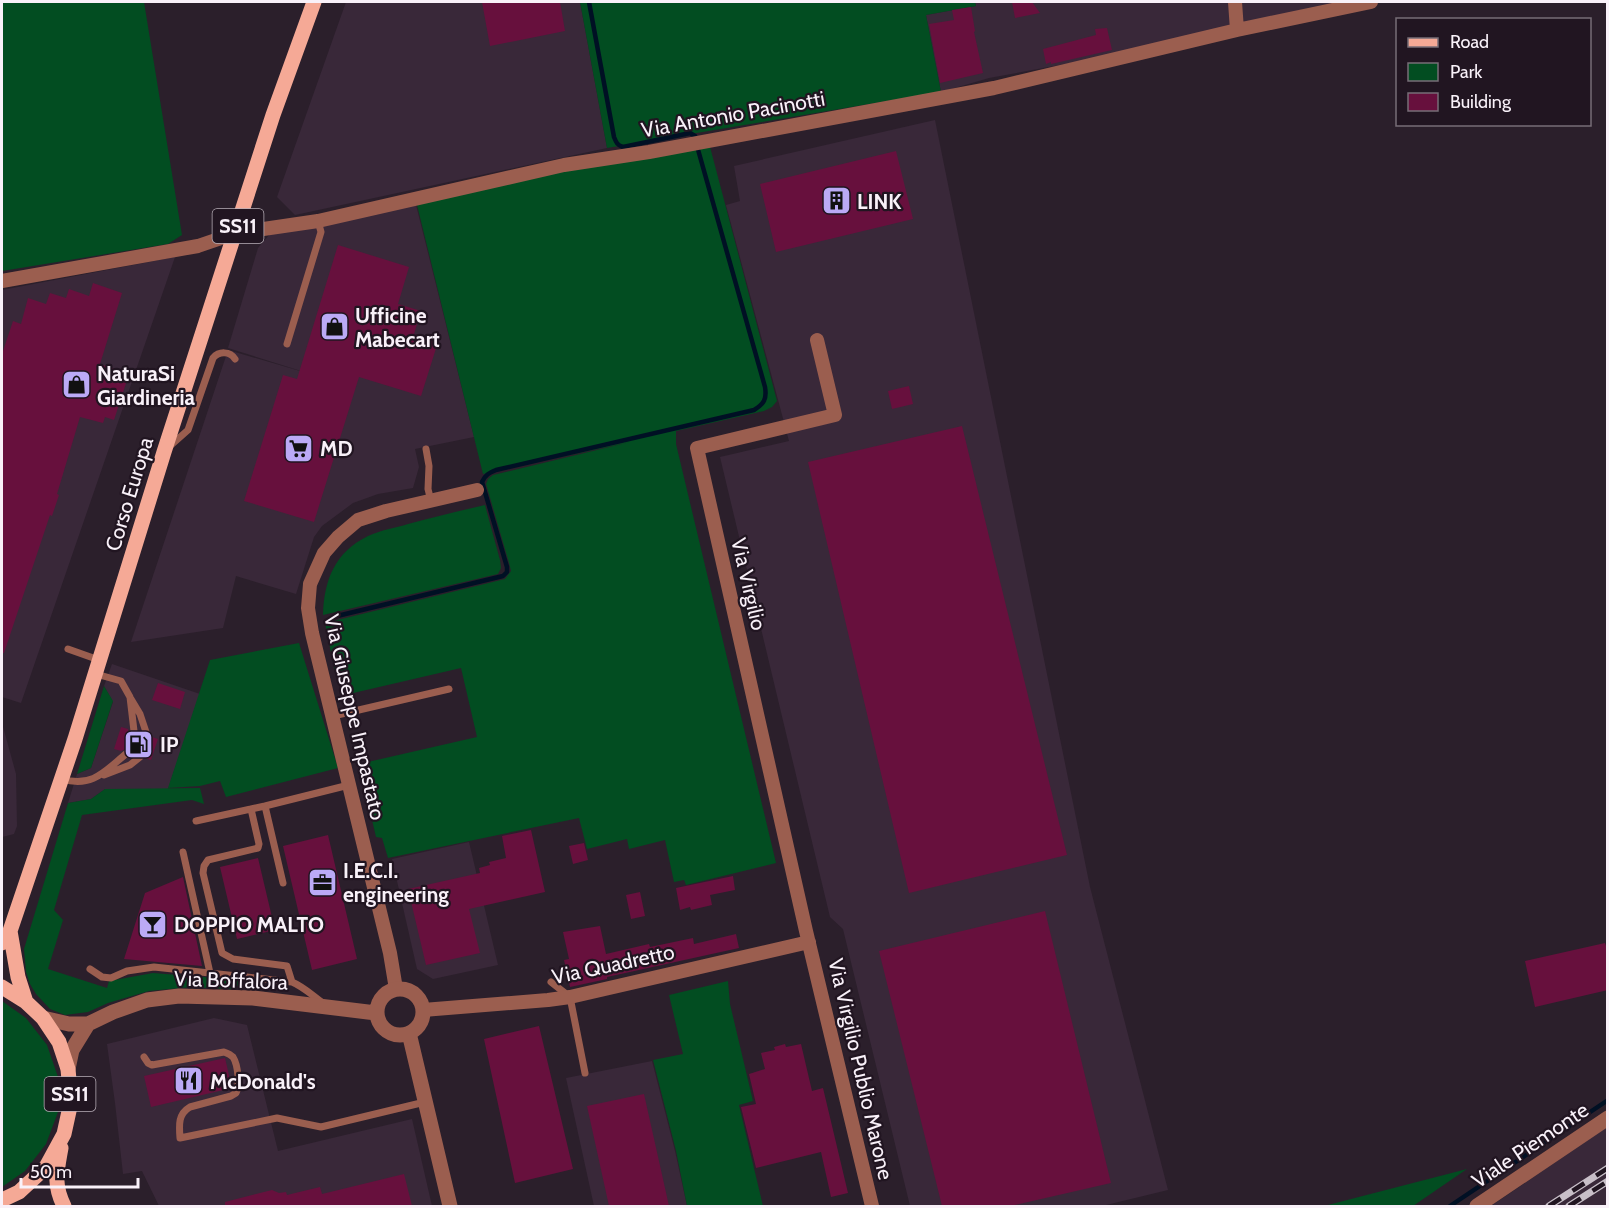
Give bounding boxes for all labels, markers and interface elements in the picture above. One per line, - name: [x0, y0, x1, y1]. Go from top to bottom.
- legend: [1396, 18, 1591, 126]
- text: Road: [1450, 31, 1489, 53]
- text: Park: [1450, 61, 1483, 83]
- street label: Via Antonio Pacinotti: [639, 86, 827, 142]
- text: Building: [1450, 91, 1512, 113]
- building icon: LINK: [820, 185, 852, 217]
- place label: LINK: [857, 189, 902, 214]
- road number: SS11: [212, 209, 264, 243]
- place label: Ufficine Mabecart: [355, 303, 440, 352]
- shop icon: Ufficine Mabecart: [318, 311, 350, 343]
- place label: NaturaSi Giardineria: [97, 361, 195, 410]
- shop icon: NaturaSi Giardineria: [60, 369, 92, 401]
- supermarket icon: MD: [283, 432, 315, 464]
- street label: Corso Europa: [100, 434, 158, 554]
- place label: MD: [320, 436, 353, 461]
- street label: Via Virgilio: [726, 535, 772, 633]
- street label: Via Giuseppe Impastato: [319, 612, 391, 822]
- fuel station icon: IP: [123, 728, 155, 760]
- place label: IP: [160, 732, 179, 757]
- place label: I.E.C.I. engineering: [343, 858, 449, 907]
- office icon: I.E.C.I. engineering: [306, 866, 338, 898]
- bar icon: DOPPIO MALTO: [137, 908, 169, 940]
- place label: DOPPIO MALTO: [174, 912, 324, 937]
- street label: Via Quadretto: [549, 939, 677, 989]
- street label: Via Virgilio Publio Marone: [823, 956, 899, 1182]
- street label: Via Boffalora: [174, 966, 288, 994]
- restaurant icon: McDonald's: [173, 1065, 205, 1097]
- place label: McDonald's: [210, 1069, 316, 1094]
- road number: SS11: [44, 1077, 96, 1111]
- street label: Viale Piemonte: [1467, 1097, 1593, 1193]
- scale bar: [21, 1151, 138, 1189]
- text: 50 m: [30, 1161, 72, 1183]

